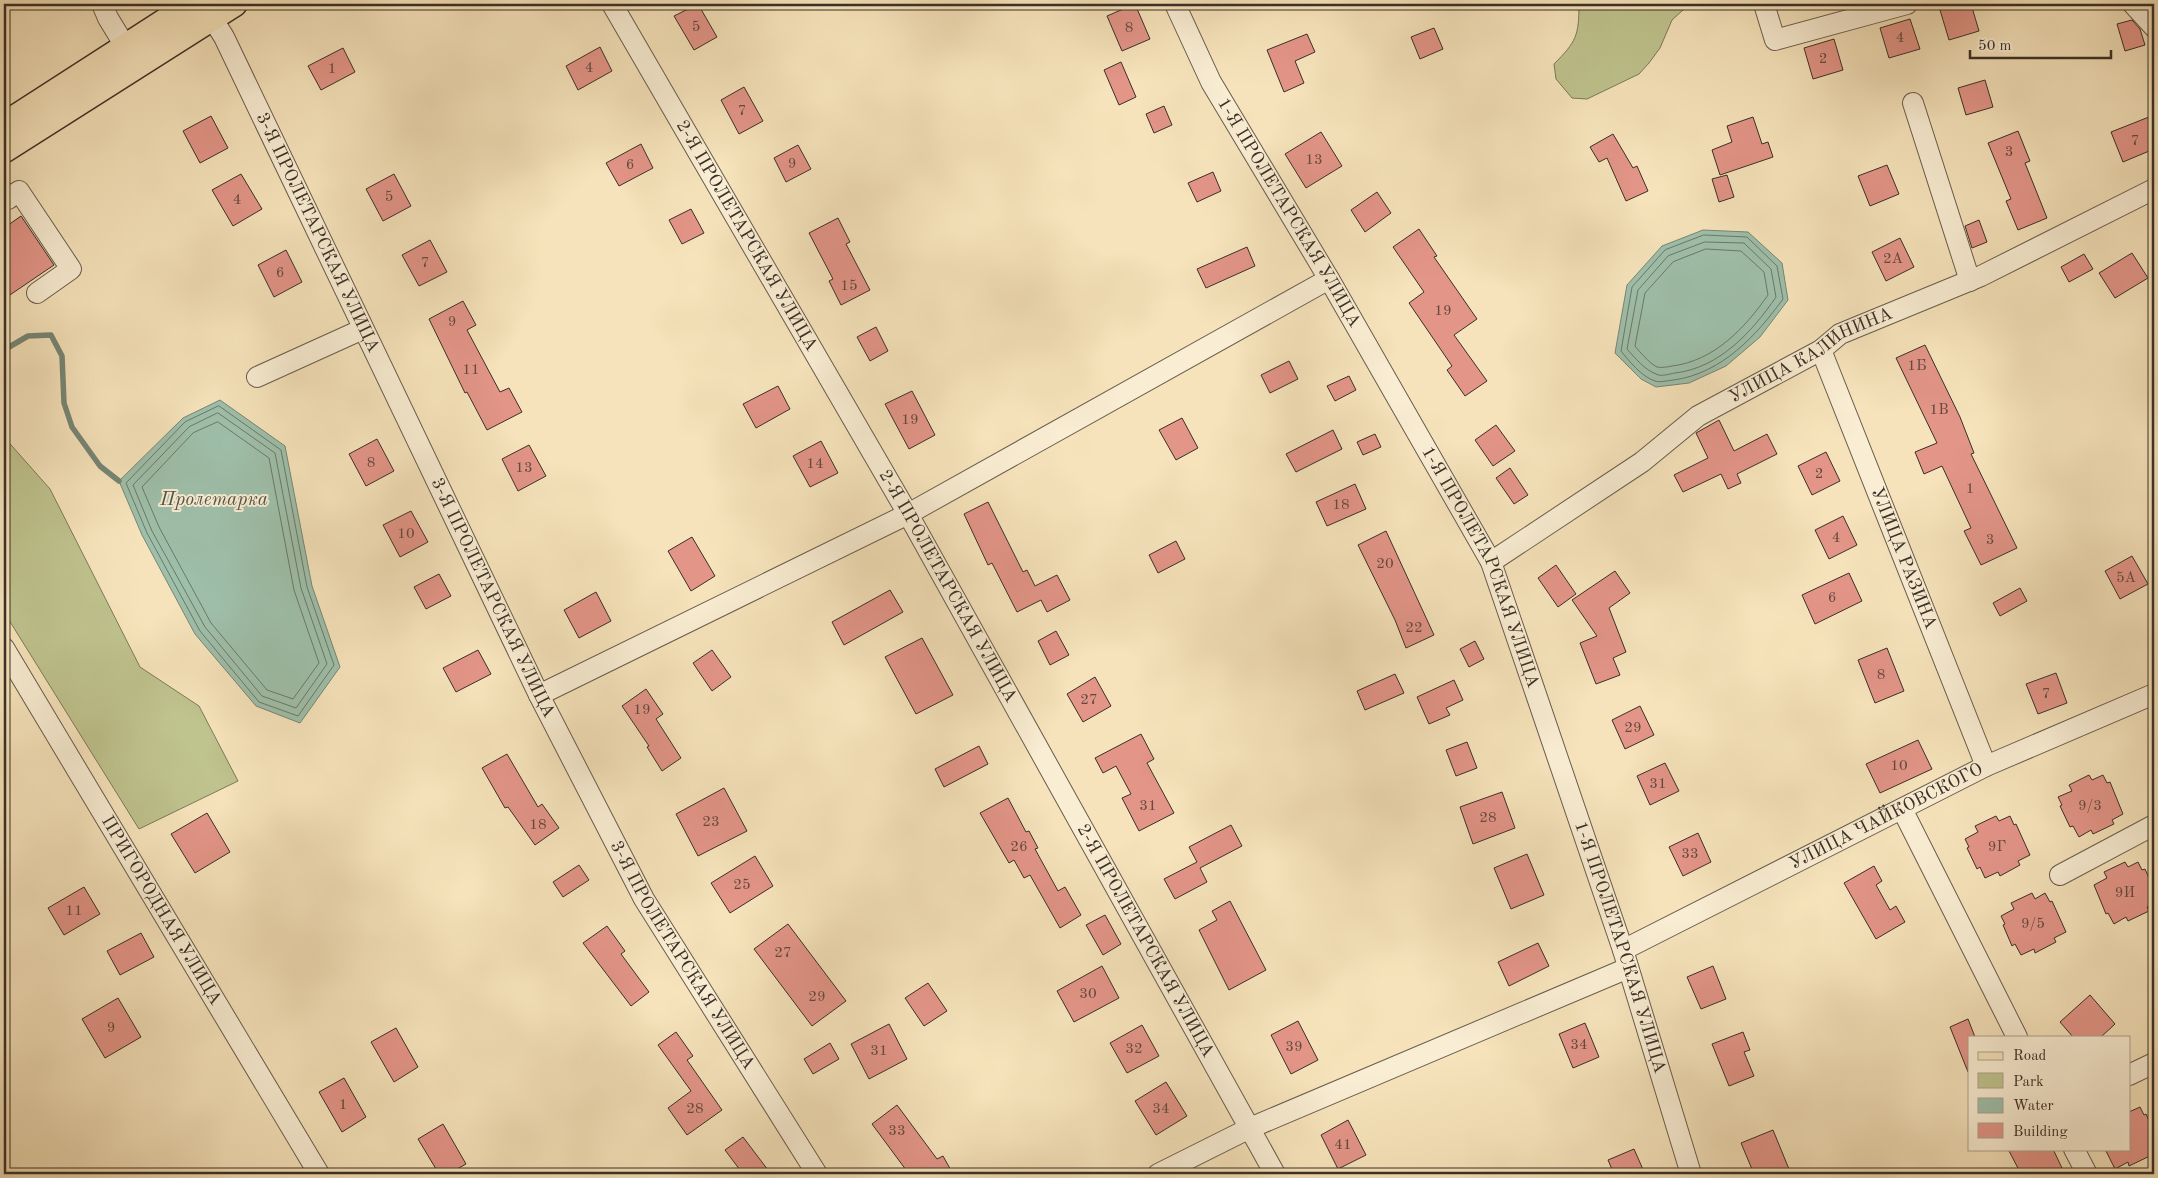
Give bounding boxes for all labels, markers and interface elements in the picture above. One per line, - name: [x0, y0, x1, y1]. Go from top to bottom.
- house number: 5: [692, 20, 700, 35]
- house number: 8: [1125, 21, 1133, 36]
- scale bar: [1970, 28, 2112, 60]
- house number: 4: [1896, 31, 1904, 46]
- text: 50 m: [1978, 39, 2012, 54]
- house number: 2: [1819, 52, 1827, 67]
- house number: 4: [585, 61, 593, 76]
- house number: 1: [328, 62, 336, 77]
- street label: 1-Я ПРОЛЕТАРСКАЯ УЛИЦА: [1214, 95, 1364, 331]
- house number: 7: [738, 104, 746, 119]
- street label: 3-Я ПРОЛЕТАРСКАЯ УЛИЦА: [253, 110, 383, 356]
- street label: 2-Я ПРОЛЕТАРСКАЯ УЛИЦА: [673, 117, 821, 354]
- house number: 7: [2131, 134, 2139, 149]
- house number: 3: [2005, 145, 2013, 160]
- house number: 13: [1305, 153, 1323, 168]
- house number: 9: [788, 157, 796, 172]
- house number: 6: [626, 158, 634, 173]
- house number: 5: [385, 190, 393, 205]
- house number: 4: [233, 193, 241, 208]
- house number: 2А: [1883, 252, 1904, 267]
- house number: 7: [421, 256, 429, 271]
- house number: 6: [276, 266, 284, 281]
- house number: 15: [840, 279, 858, 294]
- house number: 19: [1434, 304, 1452, 319]
- street label: УЛИЦА КАЛИНИНА: [1726, 304, 1895, 407]
- house number: 9: [448, 315, 456, 330]
- house number: 1Б: [1907, 359, 1927, 374]
- house number: 11: [462, 363, 480, 378]
- house number: 1В: [1929, 403, 1949, 418]
- house number: 19: [901, 413, 919, 428]
- street label: 1-Я ПРОЛЕТАРСКАЯ УЛИЦА: [1418, 444, 1542, 690]
- house number: 8: [367, 456, 375, 471]
- house number: 14: [806, 457, 824, 472]
- house number: 13: [515, 461, 533, 476]
- street label: 2-Я ПРОЛЕТАРСКАЯ УЛИЦА: [875, 467, 1020, 706]
- house number: 2: [1815, 467, 1823, 482]
- street label: 3-Я ПРОЛЕТАРСКАЯ УЛИЦА: [428, 475, 558, 721]
- house number: 1: [1966, 482, 1974, 497]
- street label: УЛИЦА РАЗИНА: [1867, 485, 1940, 632]
- water label: Пролетарка: [159, 491, 268, 510]
- house number: 18: [1332, 498, 1350, 513]
- house number: 10: [397, 527, 415, 542]
- house number: 4: [1832, 531, 1840, 546]
- house number: 3: [1986, 533, 1994, 548]
- house number: 20: [1376, 557, 1394, 572]
- house number: 5А: [2116, 571, 2137, 586]
- house number: 6: [1828, 591, 1836, 606]
- house number: 22: [1405, 621, 1423, 636]
- house number: 8: [1877, 668, 1885, 683]
- house number: 7: [2042, 687, 2050, 702]
- house number: 27: [1080, 693, 1098, 708]
- house number: 19: [633, 703, 651, 718]
- house number: 29: [1624, 721, 1642, 736]
- house number: 10: [1890, 759, 1908, 774]
- street label: УЛИЦА ЧАЙКОВСКОГО: [1786, 760, 1986, 873]
- house number: 31: [1649, 777, 1667, 792]
- house number: 31: [1139, 799, 1157, 814]
- house number: 9/3: [2078, 799, 2102, 814]
- house number: 28: [1479, 811, 1497, 826]
- street label: ПРИГОРОДНАЯ УЛИЦА: [98, 813, 225, 1008]
- house number: 23: [702, 815, 720, 830]
- house number: 18: [529, 818, 547, 833]
- street label: 1-Я ПРОЛЕТАРСКАЯ УЛИЦА: [1571, 819, 1669, 1076]
- street label: 2-Я ПРОЛЕТАРСКАЯ УЛИЦА: [1073, 821, 1217, 1061]
- street label: 3-Я ПРОЛЕТАРСКАЯ УЛИЦА: [607, 838, 758, 1073]
- house number: 26: [1010, 840, 1028, 855]
- house number: 9Г: [1988, 840, 2006, 855]
- house number: 33: [1681, 847, 1699, 862]
- house number: 25: [733, 878, 751, 893]
- house number: 9И: [2115, 886, 2135, 901]
- house number: 11: [65, 904, 83, 919]
- house number: 9/5: [2021, 917, 2045, 932]
- house number: 27: [774, 946, 792, 961]
- house number: 30: [1079, 987, 1097, 1002]
- house number: 29: [808, 990, 826, 1005]
- house number: 9: [107, 1021, 115, 1036]
- legend: [1968, 1036, 2130, 1150]
- house number: 34: [1570, 1038, 1588, 1053]
- house number: 39: [1285, 1040, 1303, 1055]
- house number: 32: [1125, 1042, 1143, 1057]
- house number: 31: [870, 1044, 888, 1059]
- text: Road: [2013, 1049, 2047, 1064]
- text: Park: [2013, 1075, 2044, 1090]
- house number: 1: [339, 1098, 347, 1113]
- text: Water: [2013, 1099, 2054, 1114]
- house number: 28: [686, 1102, 704, 1117]
- house number: 34: [1152, 1102, 1170, 1117]
- house number: 33: [888, 1124, 906, 1139]
- text: Building: [2013, 1125, 2068, 1140]
- house number: 41: [1334, 1138, 1352, 1153]

